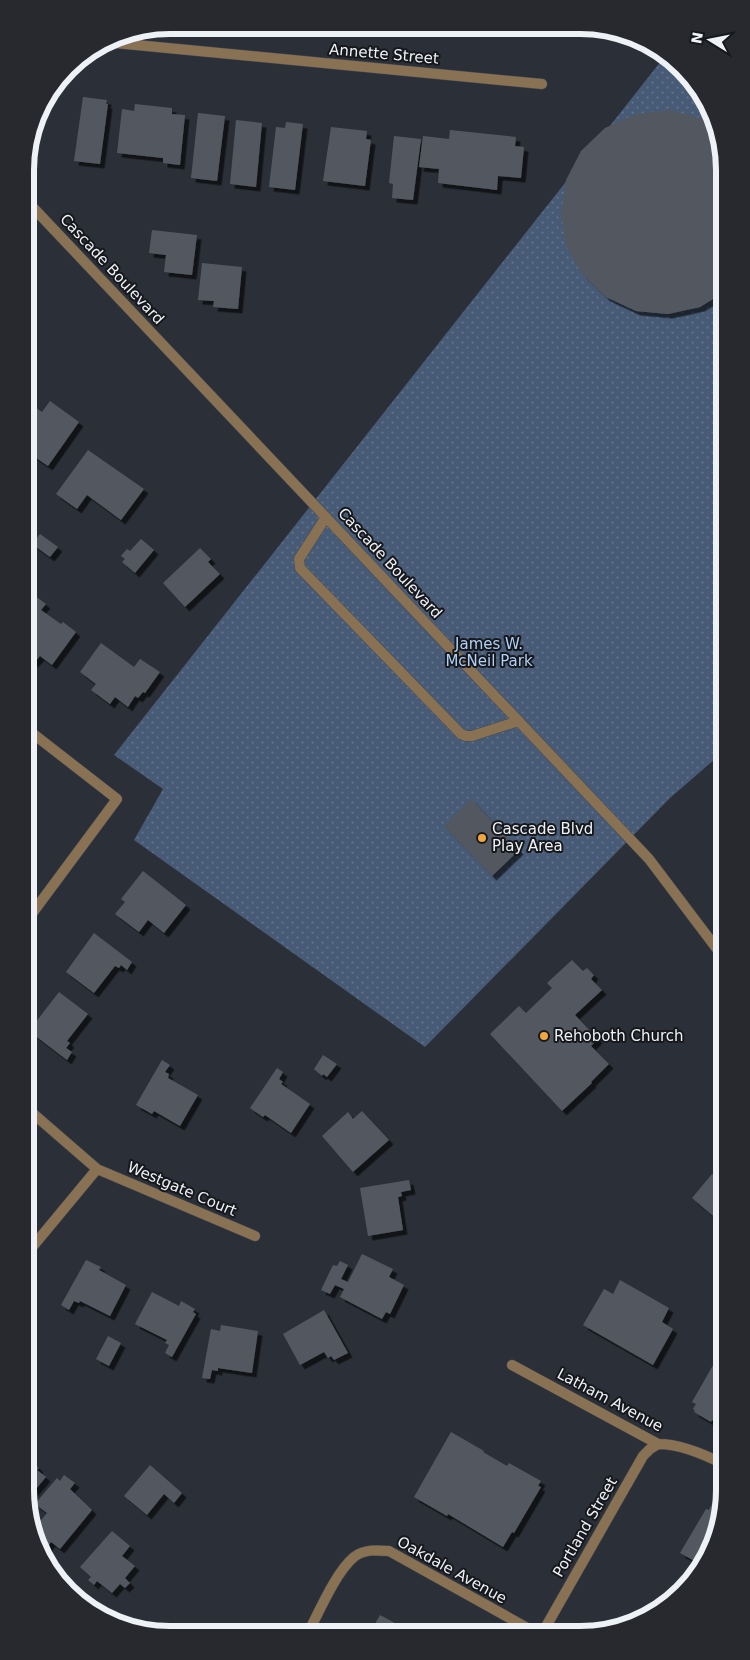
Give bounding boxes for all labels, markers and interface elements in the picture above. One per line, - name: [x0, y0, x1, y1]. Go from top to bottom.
- north arrow: [685, 15, 735, 65]
- text: N: [688, 31, 706, 45]
- street label: Annette Street: [329, 40, 440, 68]
- street label: Cascade Boulevard: [56, 210, 168, 328]
- street label: Cascade Boulevard: [334, 504, 446, 622]
- park label: James W. McNeil Park: [445, 635, 533, 670]
- place label: Cascade Blvd Play Area: [492, 820, 593, 855]
- marker: Cascade Blvd Play Area: [476, 832, 488, 844]
- place label: Rehoboth Church: [554, 1027, 684, 1045]
- marker: Rehoboth Church: [538, 1030, 550, 1042]
- street label: Westgate Court: [125, 1158, 239, 1220]
- street label: Latham Avenue: [554, 1365, 666, 1435]
- street label: Portland Street: [549, 1474, 621, 1580]
- street label: Oakdale Avenue: [394, 1532, 510, 1608]

